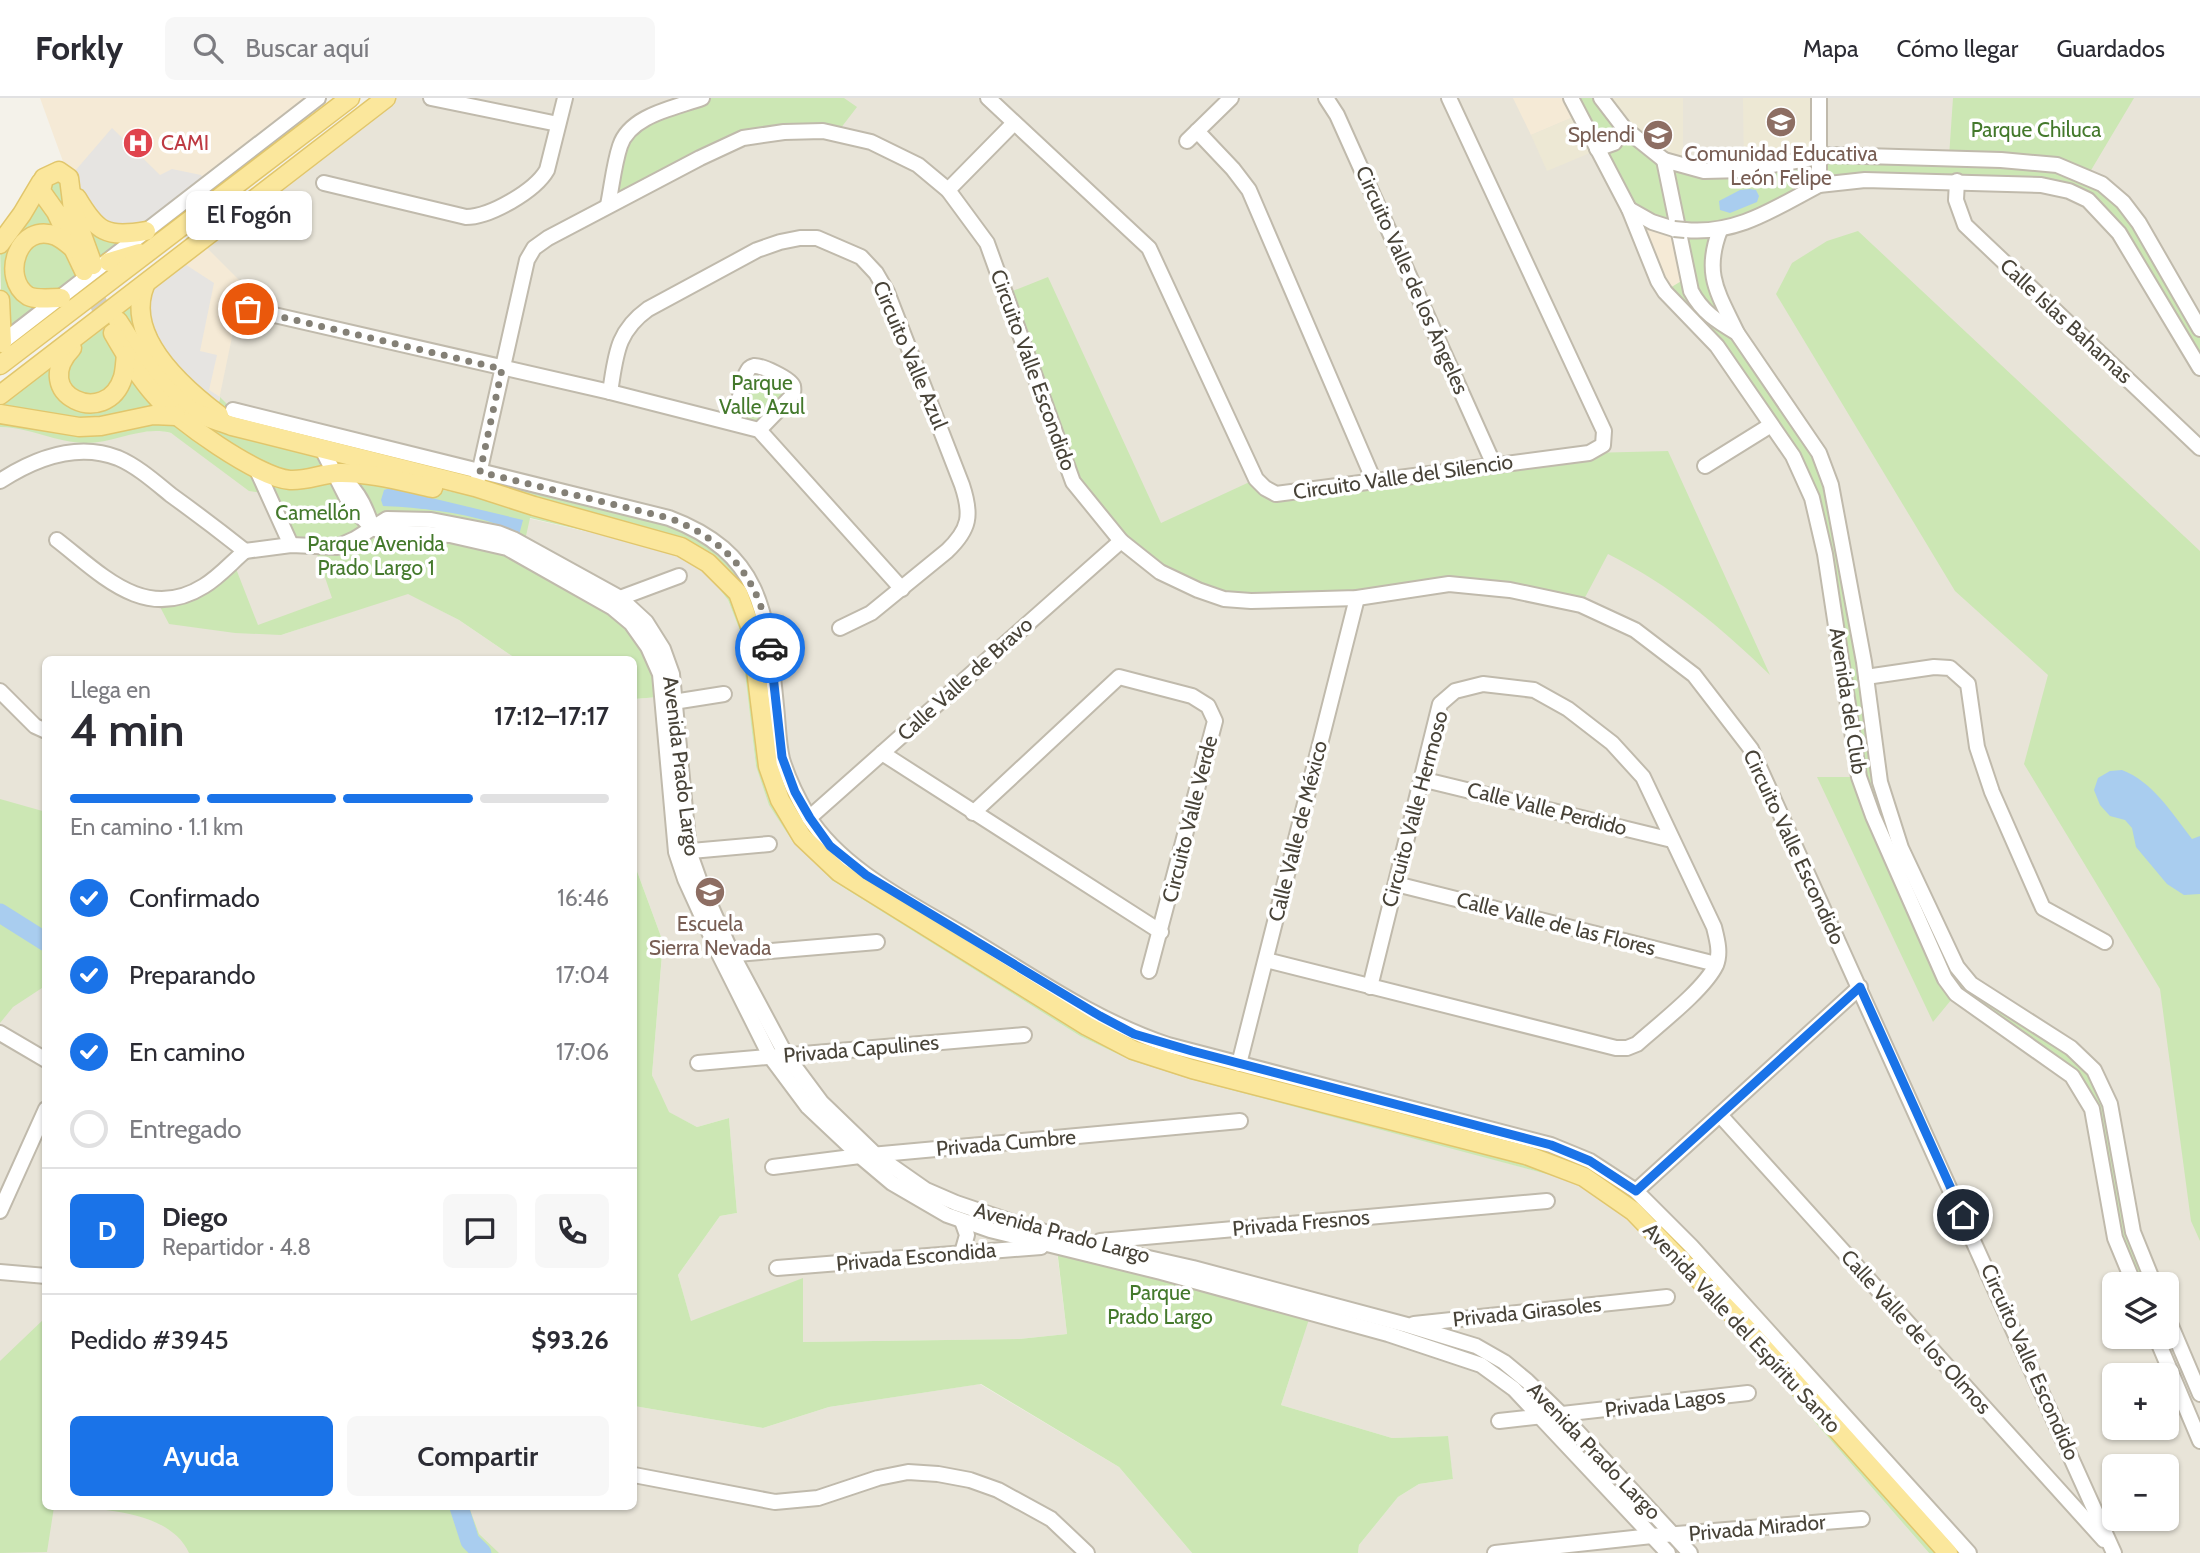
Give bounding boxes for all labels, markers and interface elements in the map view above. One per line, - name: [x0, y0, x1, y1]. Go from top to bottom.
- search box: [165, 17, 655, 80]
- text: Forkly: [35, 28, 123, 68]
- icon: search: [189, 29, 227, 67]
- text: Buscar aquí: [245, 32, 369, 64]
- text: Mapa: [1803, 34, 1859, 63]
- text: Cómo llegar: [1897, 34, 2018, 63]
- text: Guardados: [2056, 34, 2165, 63]
- school or university icon: Comunidad Educativa León Felipe: [1764, 105, 1798, 139]
- park label: Parque Chiluca: [1971, 117, 2101, 142]
- school or university icon: Splendi: [1641, 118, 1675, 152]
- place label: Splendi: [1568, 122, 1635, 147]
- hospital icon: CAMI: [121, 126, 155, 160]
- place label: CAMI: [161, 130, 209, 155]
- place label: Comunidad Educativa León Felipe: [1684, 141, 1878, 190]
- street label: Circuito Valle de los Ángeles: [1351, 162, 1474, 398]
- callout: El Fogón: [185, 190, 311, 239]
- text: El Fogón: [206, 201, 292, 229]
- street label: Calle Islas Bahamas: [1995, 253, 2138, 389]
- street label: Circuito Valle Escondido: [985, 266, 1082, 474]
- street label: Circuito Valle Azul: [868, 277, 953, 433]
- pin: [218, 279, 278, 339]
- icon: bag: [229, 290, 267, 328]
- park label: Parque Valle Azul: [719, 370, 805, 419]
- street label: Circuito Valle del Silencio: [1291, 449, 1514, 504]
- park label: Camellón: [275, 500, 361, 525]
- park label: Parque Avenida Prado Largo 1: [307, 531, 445, 580]
- street label: Calle Valle de Bravo: [892, 611, 1037, 746]
- courier: [735, 613, 805, 683]
- street label: Avenida del Club: [1825, 626, 1872, 776]
- icon: car: [751, 629, 789, 667]
- street label: Avenida Prado Largo: [658, 674, 705, 857]
- text: Llega en: [70, 676, 151, 704]
- text: 17:12–17:17: [494, 700, 609, 732]
- text: 4 min: [70, 702, 184, 758]
- street label: Circuito Valle Hermoso: [1376, 708, 1453, 910]
- street label: Circuito Valle Verde: [1157, 733, 1222, 905]
- street label: Calle Valle de México: [1263, 738, 1332, 924]
- street label: Circuito Valle Escondido: [1738, 745, 1851, 948]
- street label: Calle Valle Perdido: [1465, 777, 1630, 840]
- text: En camino · 1.1 km: [70, 813, 244, 841]
- school or university icon: Escuela Sierra Nevada: [693, 875, 727, 909]
- icon: check: [70, 879, 108, 917]
- text: Confirmado: [129, 882, 260, 914]
- text: 16:46: [557, 884, 609, 912]
- street label: Calle Valle de las Flores: [1454, 887, 1659, 960]
- place label: Escuela Sierra Nevada: [649, 911, 771, 960]
- icon: check: [70, 956, 108, 994]
- text: Preparando: [129, 959, 256, 991]
- text: 17:04: [556, 961, 609, 989]
- street label: Privada Capulines: [782, 1029, 940, 1068]
- icon: check: [70, 1033, 108, 1071]
- text: En camino: [129, 1036, 245, 1068]
- text: 17:06: [556, 1038, 609, 1066]
- text: Entregado: [129, 1113, 242, 1145]
- street label: Privada Cumbre: [935, 1124, 1077, 1161]
- pin: [1933, 1185, 1993, 1245]
- button: chat: [443, 1194, 517, 1268]
- button: phone: [535, 1194, 609, 1268]
- icon: home: [1944, 1196, 1982, 1234]
- street label: Avenida Prado Largo: [971, 1197, 1153, 1268]
- text: Diego: [162, 1201, 228, 1233]
- street label: Privada Fresnos: [1231, 1204, 1371, 1241]
- text: D: [98, 1215, 116, 1247]
- street label: Avenida Valle del Espíritu Santo: [1638, 1218, 1846, 1438]
- text: Repartidor · 4.8: [162, 1233, 311, 1261]
- street label: Privada Escondida: [835, 1237, 997, 1276]
- street label: Calle Valle de los Olmos: [1836, 1244, 1997, 1419]
- street label: Circuito Valle Escondido: [1976, 1260, 2085, 1464]
- map controls: [2102, 1272, 2179, 1531]
- button: layers: [2102, 1272, 2179, 1349]
- park label: Parque Prado Largo: [1107, 1280, 1213, 1329]
- street label: Privada Girasoles: [1451, 1291, 1603, 1332]
- text: Pedido #3945: [70, 1324, 229, 1356]
- text: $93.26: [531, 1324, 609, 1356]
- button: +: [2102, 1363, 2179, 1440]
- street label: Avenida Prado Largo: [1522, 1377, 1666, 1525]
- street label: Privada Lagos: [1603, 1383, 1727, 1422]
- button: Ayuda: [70, 1416, 333, 1496]
- button: Compartir: [347, 1416, 609, 1496]
- button: −: [2102, 1454, 2179, 1531]
- street label: Privada Mirador: [1687, 1509, 1827, 1546]

